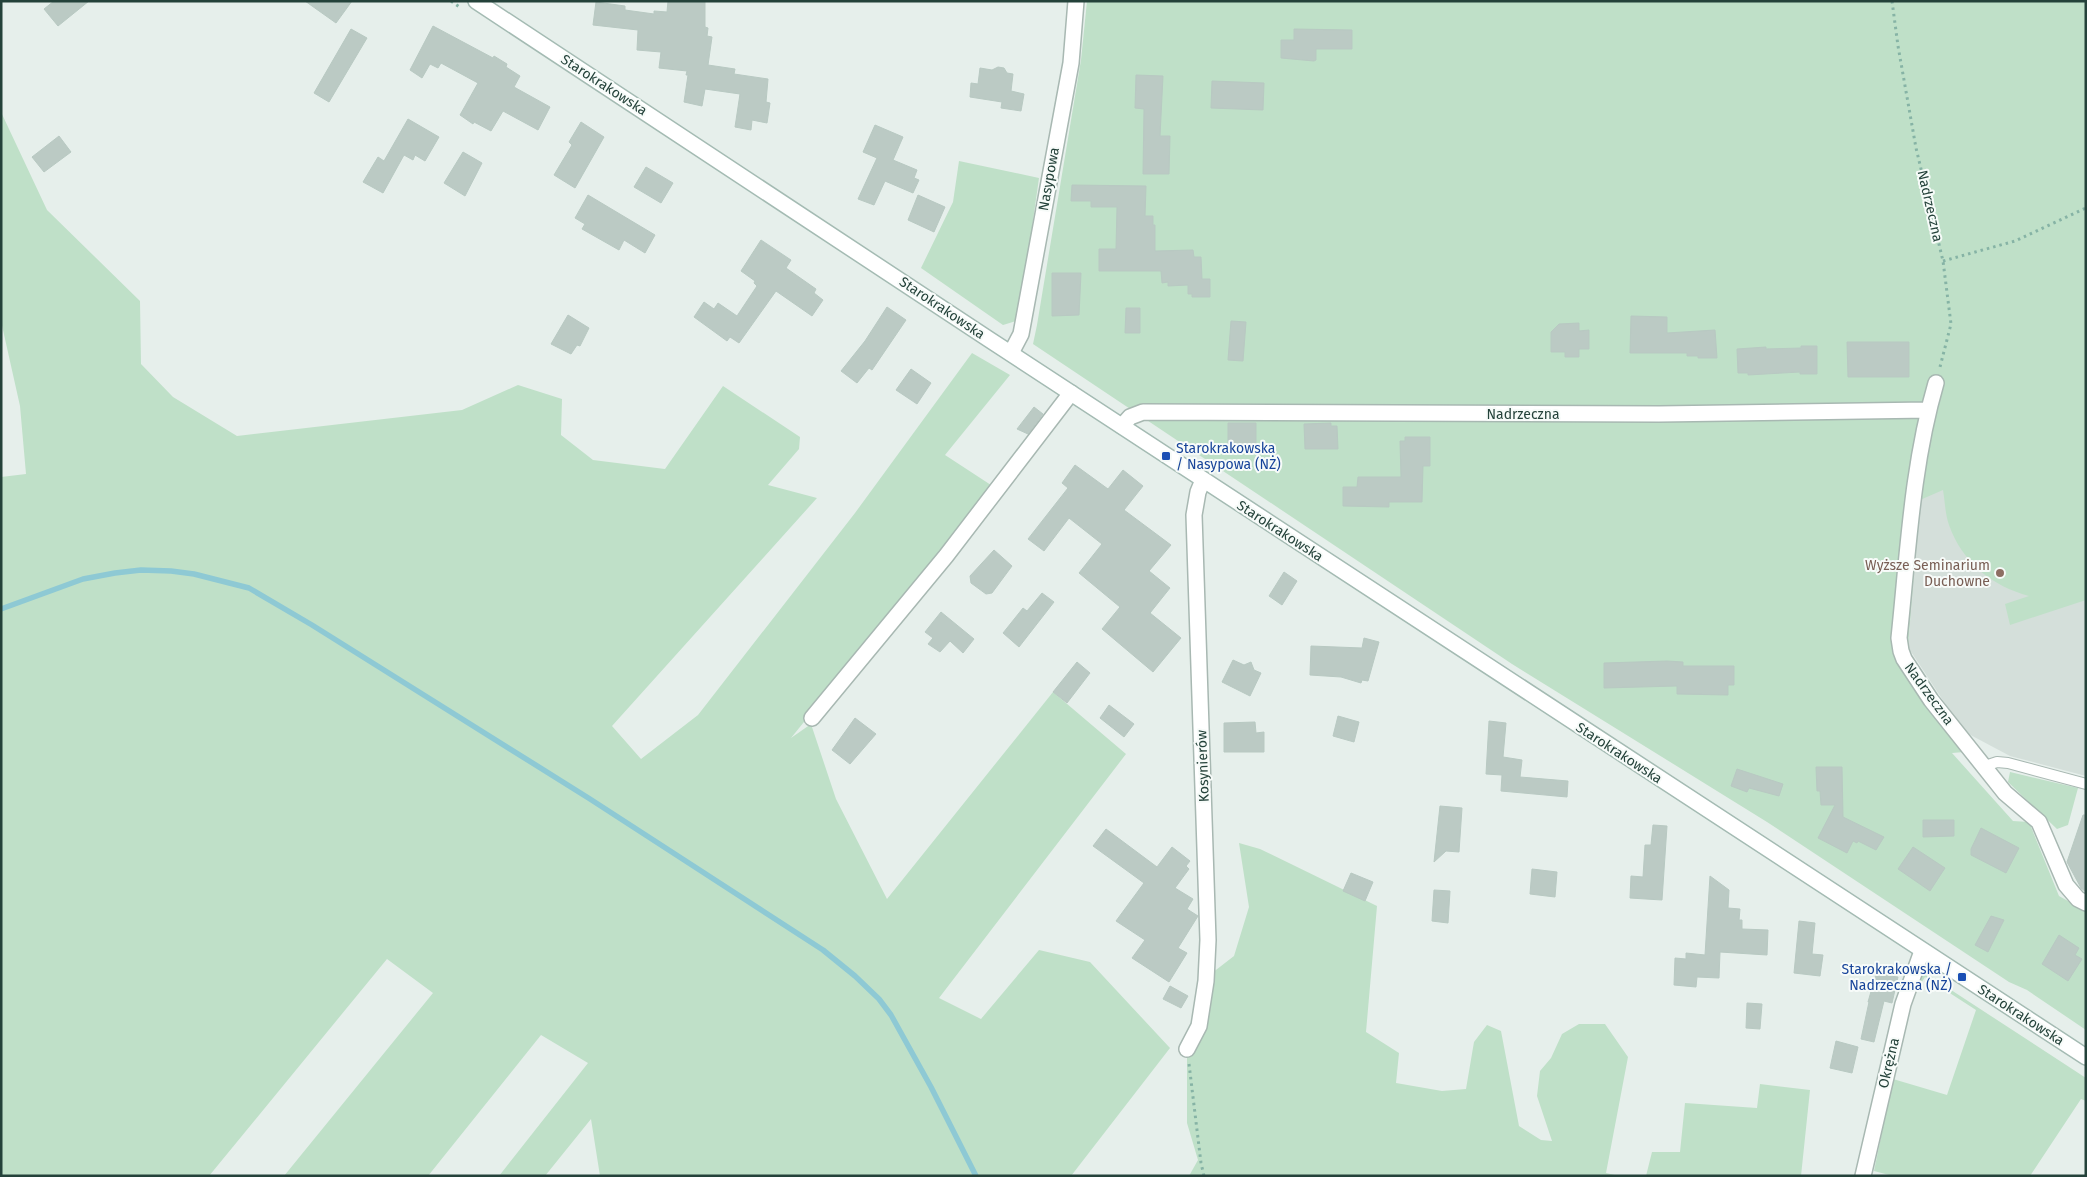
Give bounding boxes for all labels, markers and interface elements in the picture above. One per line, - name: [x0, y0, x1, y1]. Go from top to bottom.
- street label: Starokrakowska: [558, 51, 650, 119]
- street label: Nasypowa: [1035, 146, 1063, 212]
- street label: Nadrzeczna: [1913, 168, 1947, 244]
- street label: Starokrakowska: [896, 273, 988, 343]
- street label: Nadrzeczna: [1486, 406, 1560, 423]
- place label: Starokrakowska / Nasypowa (NŻ): [1176, 440, 1281, 473]
- marker: Starokrakowska / Nasypowa (NŻ): [1160, 450, 1172, 462]
- street label: Starokrakowska: [1234, 497, 1326, 565]
- place label: Wyższe Seminarium Duchowne: [1865, 557, 1990, 590]
- marker: Wyższe Seminarium Duchowne: [1994, 567, 2006, 579]
- street label: Nadrzeczna: [1901, 659, 1957, 729]
- street label: Starokrakowska: [1573, 719, 1665, 787]
- street label: Kosynierów: [1193, 730, 1213, 802]
- place label: Starokrakowska / Nadrzeczna (NŻ): [1842, 961, 1952, 994]
- marker: Starokrakowska / Nadrzeczna (NŻ): [1956, 971, 1968, 983]
- street label: Starokrakowska: [1975, 981, 2067, 1049]
- street label: Okrężna: [1875, 1036, 1903, 1090]

